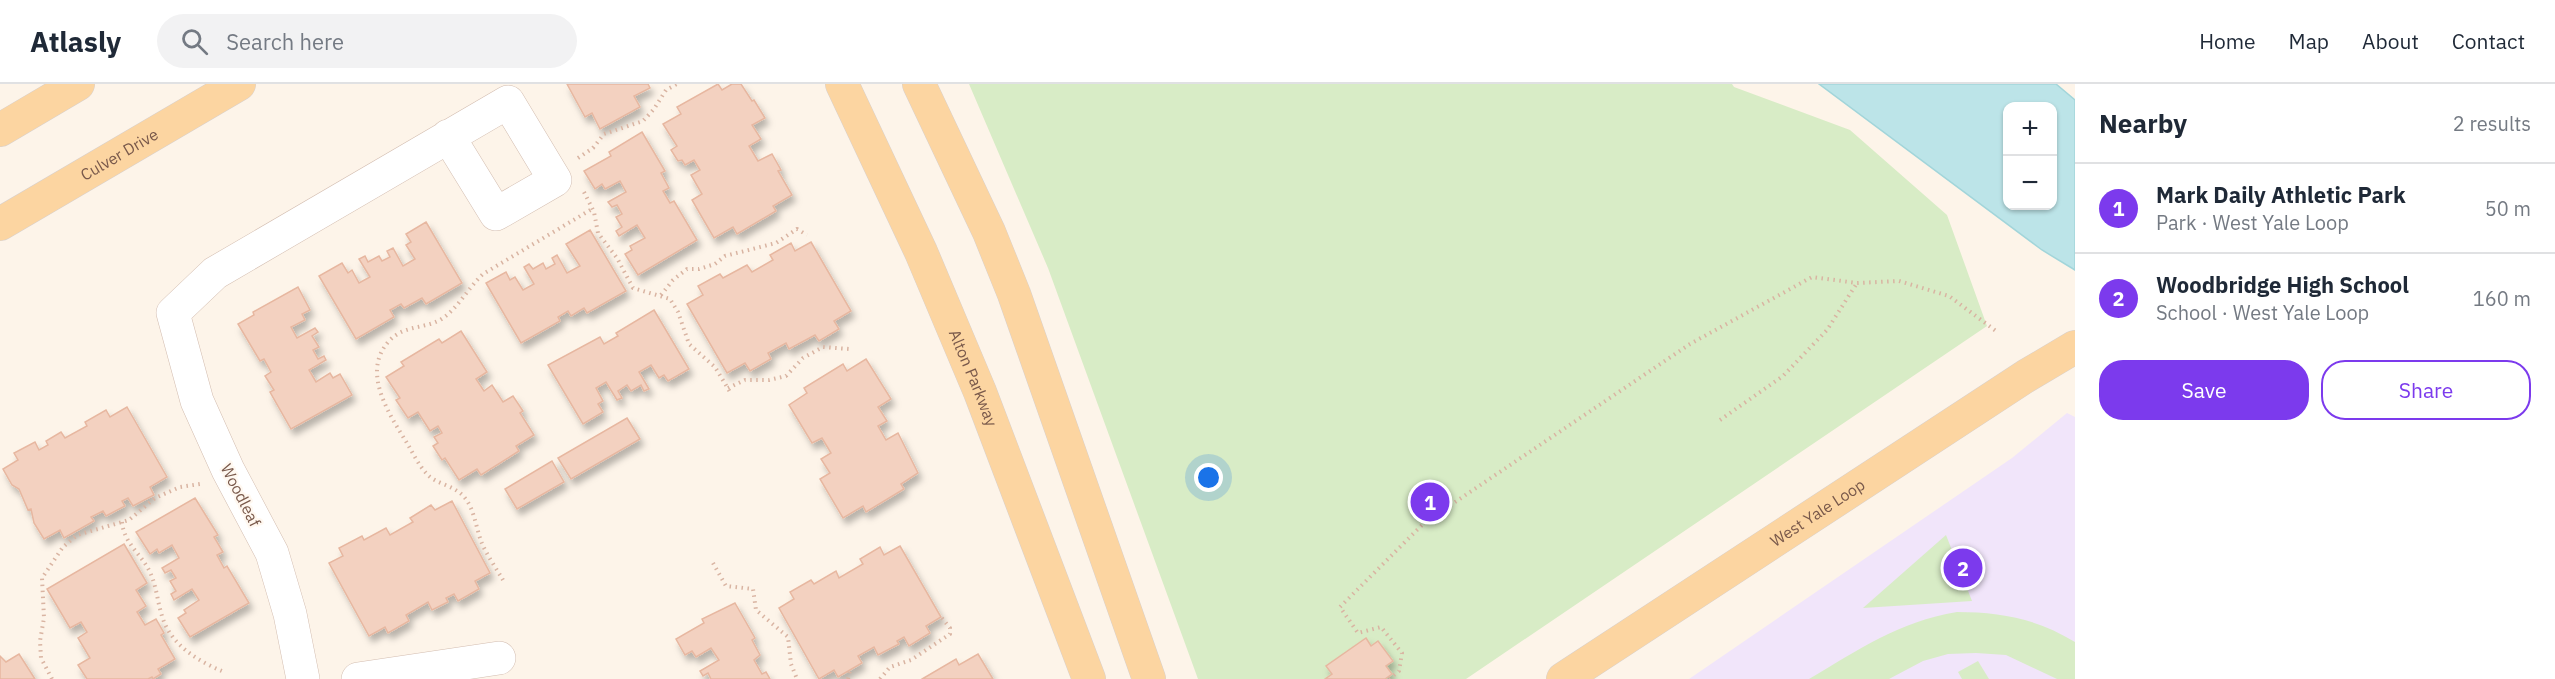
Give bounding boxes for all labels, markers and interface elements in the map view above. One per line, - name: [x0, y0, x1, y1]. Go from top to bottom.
- search box: [157, 14, 577, 68]
- text: Atlasly: [30, 23, 121, 60]
- icon: search: [178, 25, 211, 58]
- text: Search here: [226, 27, 344, 56]
- text: Home: [2199, 27, 2256, 55]
- text: Map: [2289, 27, 2329, 55]
- text: About: [2362, 27, 2419, 55]
- text: Contact: [2452, 27, 2525, 55]
- map controls: [2003, 102, 2057, 210]
- button: +: [2003, 102, 2057, 156]
- text: Nearby: [2099, 106, 2187, 140]
- text: 2 results: [2453, 110, 2531, 137]
- street label: Culver Drive: [77, 124, 162, 185]
- button: −: [2003, 156, 2057, 210]
- text: Mark Daily Athletic Park: [2156, 180, 2406, 209]
- text: 1: [2113, 195, 2125, 222]
- text: 50 m: [2485, 195, 2531, 222]
- text: Park · West Yale Loop: [2156, 209, 2349, 236]
- text: Woodbridge High School: [2156, 270, 2409, 299]
- text: 2: [2113, 285, 2125, 312]
- text: 160 m: [2473, 285, 2531, 312]
- text: School · West Yale Loop: [2156, 299, 2369, 326]
- street label: Alton Parkway: [945, 326, 1002, 429]
- button: Save: [2099, 360, 2309, 420]
- button: Share: [2321, 360, 2531, 420]
- street label: Woodleaf: [217, 460, 265, 530]
- your location: [1194, 463, 1223, 492]
- street label: West Yale Loop: [1766, 474, 1869, 551]
- pin: 1: [1410, 480, 1450, 524]
- pin: 2: [1944, 546, 1982, 590]

